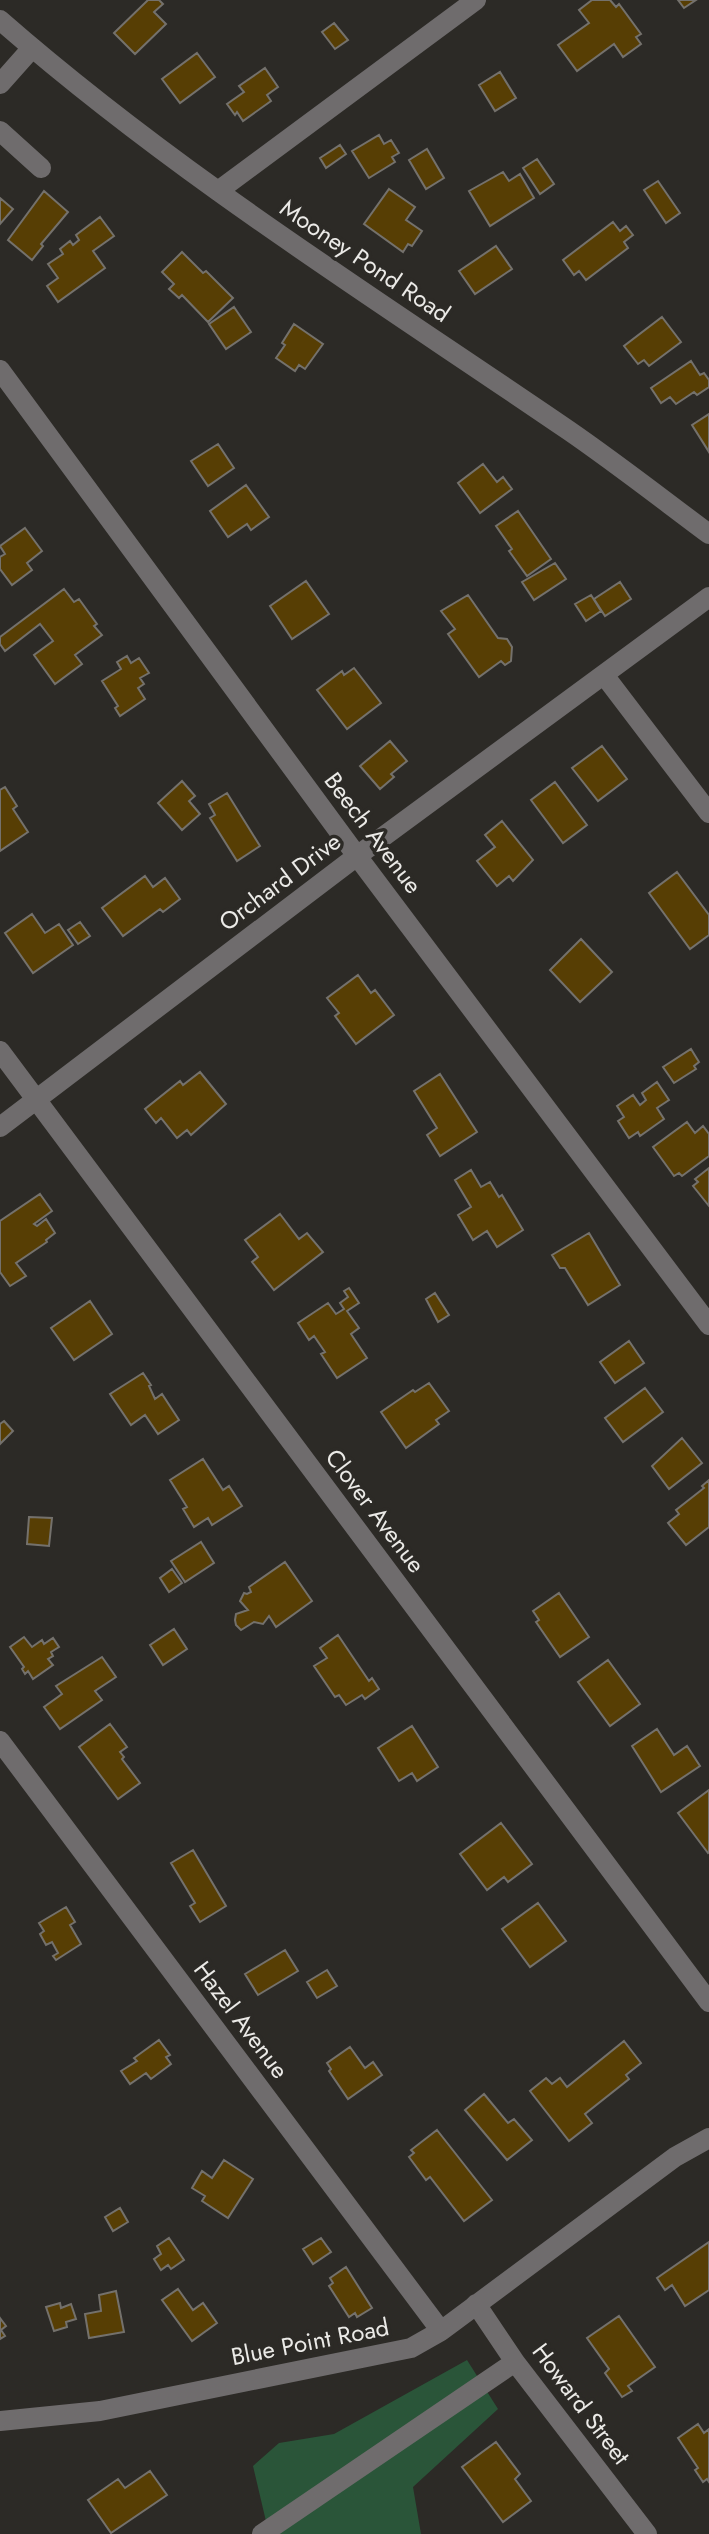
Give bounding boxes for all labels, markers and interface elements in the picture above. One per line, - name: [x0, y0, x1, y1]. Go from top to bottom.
- street label: Mooney Pond Road: [273, 190, 457, 331]
- street label: Beech Avenue: [316, 765, 431, 901]
- street label: Orchard Drive: [211, 824, 348, 939]
- street label: Clover Avenue: [317, 1441, 434, 1580]
- street label: Hazel Avenue: [186, 1954, 297, 2086]
- street label: Blue Point Road: [228, 2309, 392, 2374]
- street label: Howard Street: [524, 2336, 639, 2472]

